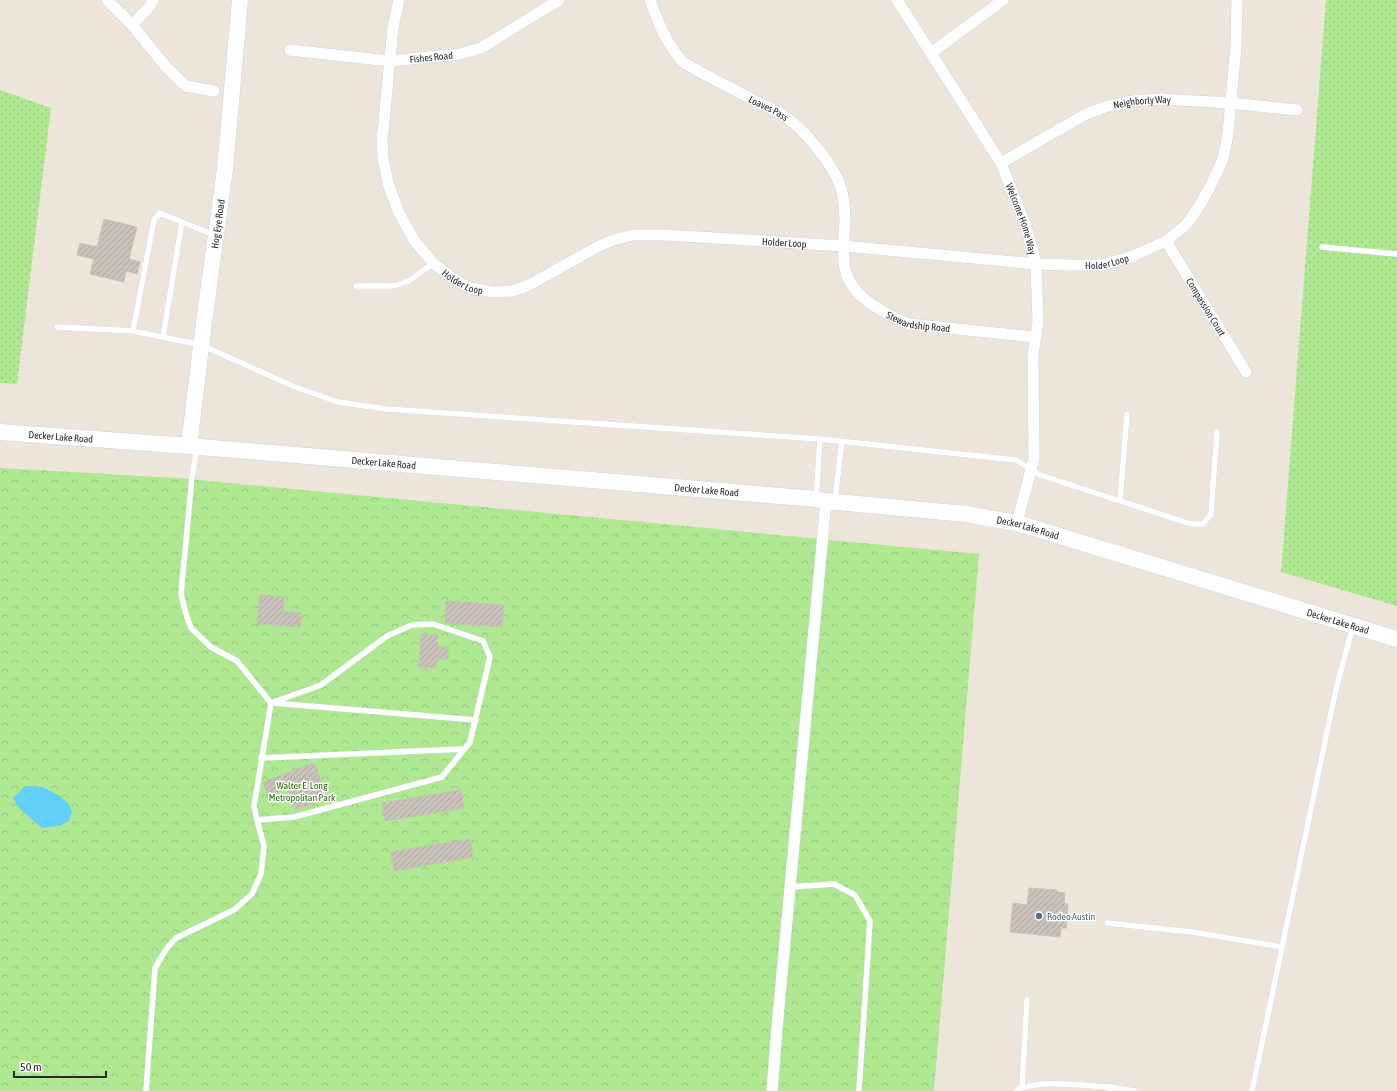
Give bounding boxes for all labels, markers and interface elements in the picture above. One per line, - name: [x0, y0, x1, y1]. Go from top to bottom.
- street label: Fishes Road: [409, 49, 454, 65]
- street label: Loaves Pass: [747, 93, 791, 123]
- street label: Neighborly Way: [1112, 93, 1171, 110]
- street label: Welcome Home Way: [1004, 182, 1039, 256]
- street label: Hog Eye Road: [209, 198, 226, 249]
- street label: Holder Loop: [762, 235, 807, 249]
- street label: Holder Loop: [1085, 252, 1130, 271]
- street label: Holder Loop: [440, 267, 484, 296]
- street label: Compassion Court: [1184, 276, 1228, 338]
- street label: Stewardship Road: [885, 309, 951, 334]
- street label: Decker Lake Road: [28, 429, 94, 444]
- street label: Decker Lake Road: [351, 454, 417, 471]
- street label: Decker Lake Road: [674, 482, 740, 498]
- street label: Decker Lake Road: [996, 514, 1061, 541]
- street label: Decker Lake Road: [1306, 606, 1371, 636]
- park label: Walter E. Long Metropolitan Park: [269, 780, 336, 803]
- marker: Rodeo Austin: [1034, 911, 1044, 921]
- place label: Rodeo Austin: [1047, 911, 1095, 922]
- scale bar: [14, 1053, 106, 1079]
- text: 50 m: [20, 1060, 42, 1074]

